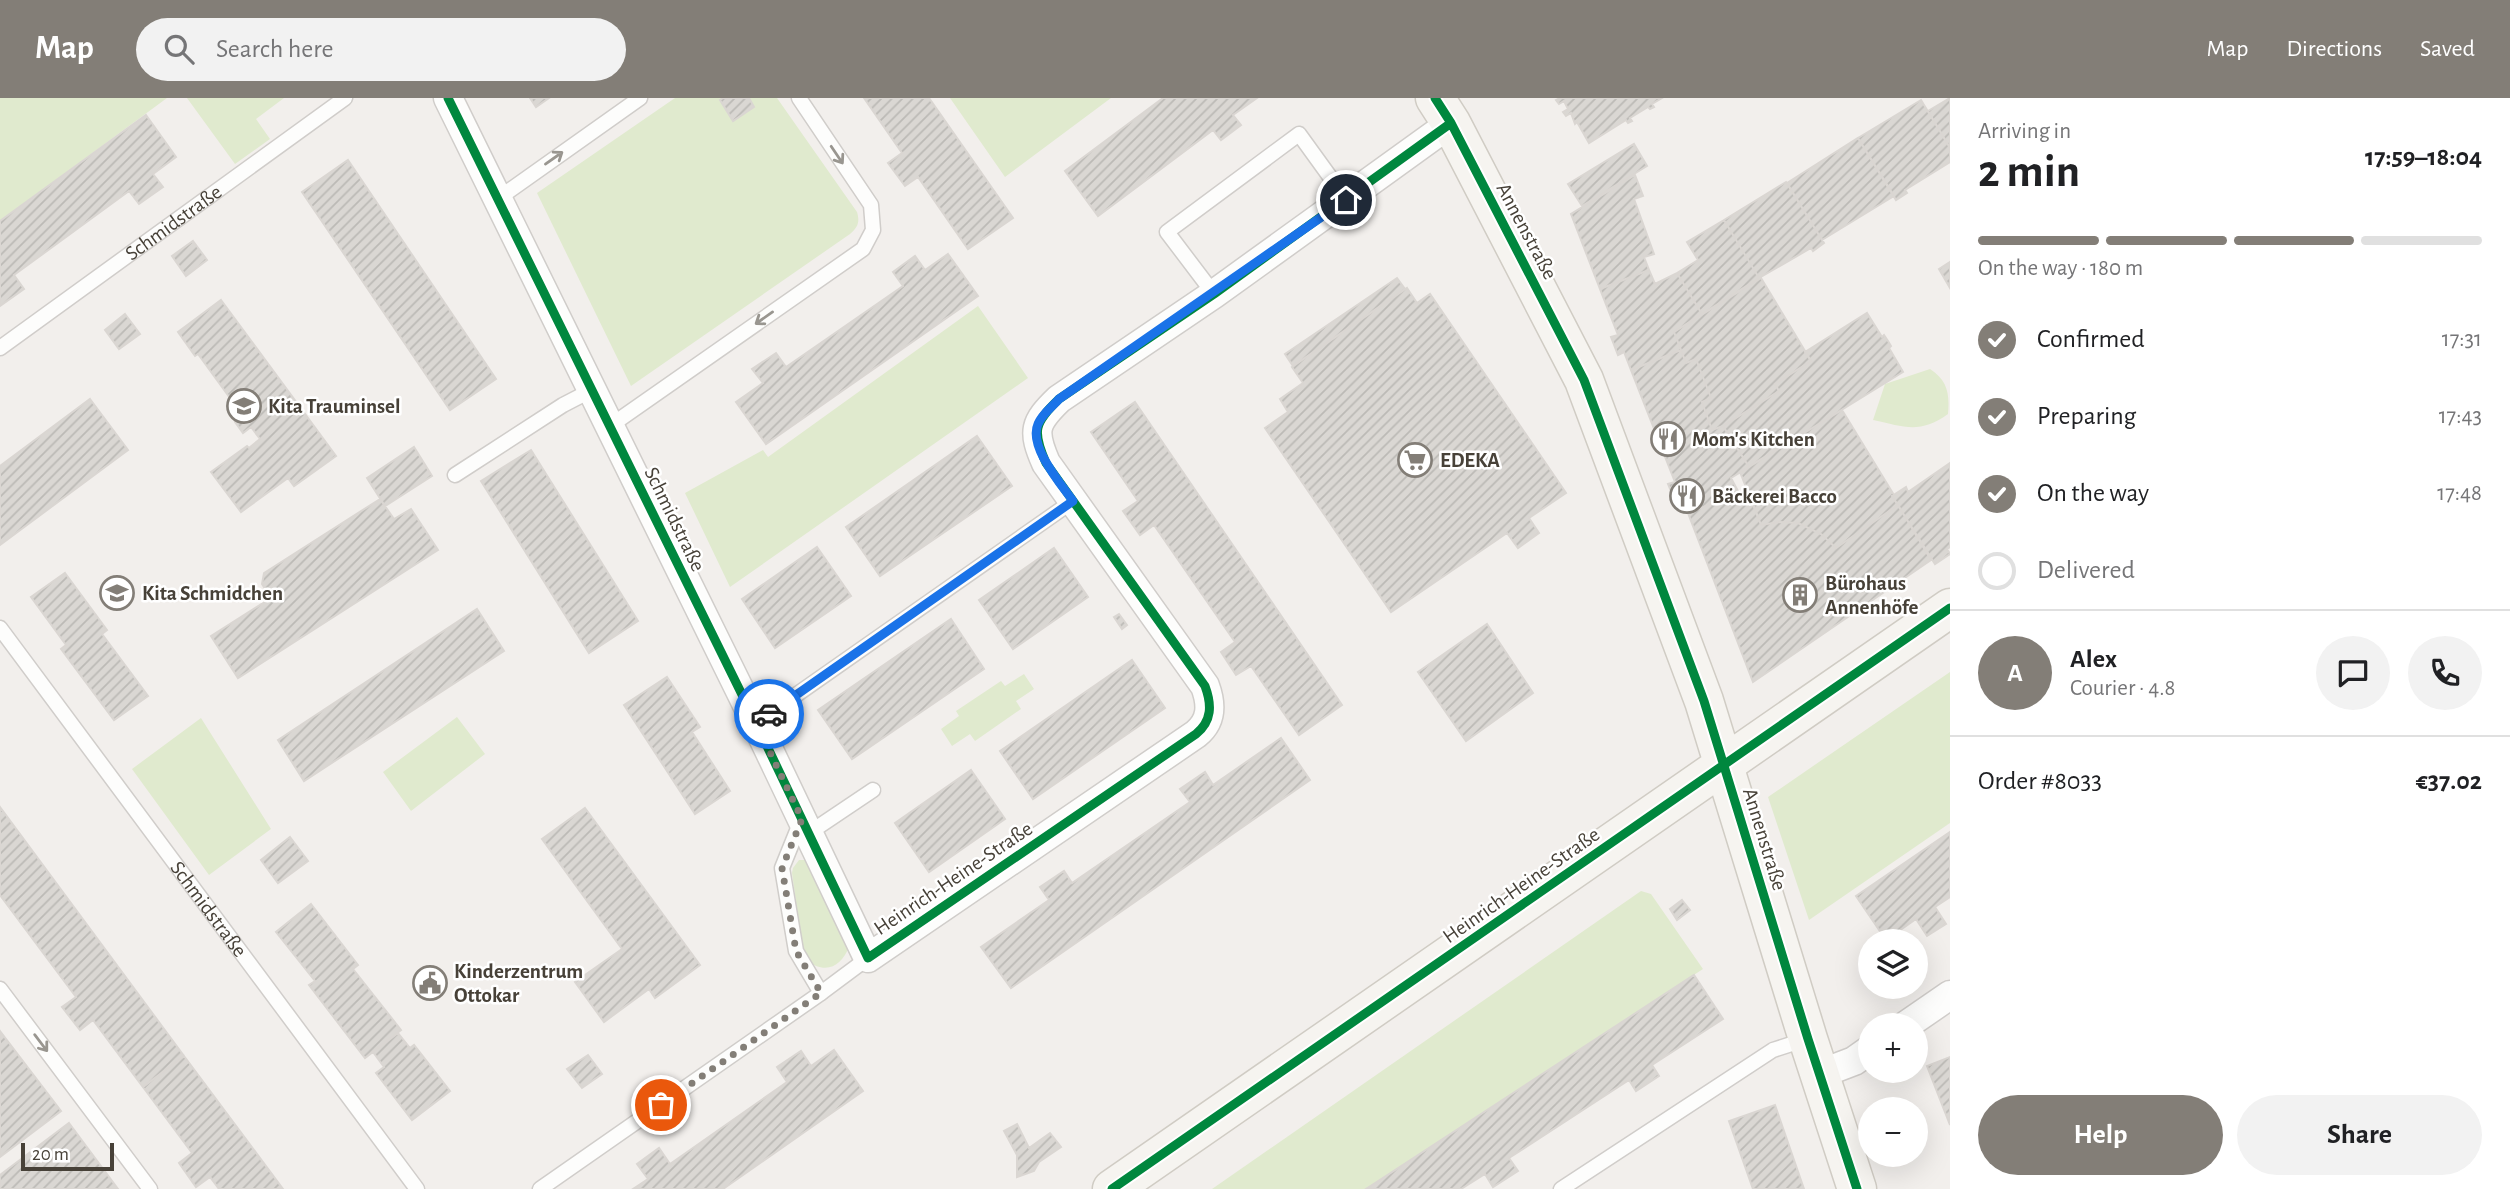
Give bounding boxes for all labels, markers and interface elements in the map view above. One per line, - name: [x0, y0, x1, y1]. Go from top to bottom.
- search box: [136, 18, 626, 81]
- icon: search: [160, 30, 198, 68]
- text: Map: [35, 32, 94, 65]
- text: Search here: [216, 36, 334, 62]
- text: Map: [2206, 37, 2248, 61]
- text: Directions: [2286, 37, 2382, 61]
- text: Saved: [2420, 37, 2475, 61]
- text: Arriving in: [1978, 120, 2071, 143]
- text: 17:59–18:04: [2365, 144, 2482, 170]
- one-way arrow: [830, 145, 844, 164]
- text: 2 min: [1978, 149, 2080, 195]
- one-way arrow: [544, 151, 563, 165]
- pin: [1316, 170, 1376, 230]
- street label: Annenstraße: [1492, 180, 1561, 283]
- street label: Schmidstraße: [122, 181, 226, 265]
- icon: home: [1327, 181, 1365, 219]
- text: On the way · 180 m: [1978, 257, 2143, 280]
- one-way arrow: [755, 311, 774, 325]
- icon: check: [1978, 321, 2016, 359]
- text: Confirmed: [2037, 326, 2145, 352]
- text: 17:31: [2442, 328, 2482, 351]
- school or university icon: Kita Trauminsel: [225, 387, 263, 425]
- place label: Kita Trauminsel: [268, 396, 400, 417]
- icon: check: [1978, 398, 2016, 436]
- text: Preparing: [2037, 403, 2136, 429]
- text: 17:43: [2439, 405, 2482, 428]
- restaurant icon: Mom's Kitchen: [1649, 420, 1687, 458]
- place label: Mom's Kitchen: [1692, 429, 1815, 450]
- supermarket icon: EDEKA: [1396, 441, 1434, 479]
- place label: EDEKA: [1440, 450, 1500, 471]
- street label: Schmidstraße: [640, 464, 709, 575]
- icon: check: [1978, 475, 2016, 513]
- restaurant icon: Bäckerei Bacco: [1668, 477, 1706, 515]
- text: On the way: [2037, 480, 2149, 506]
- text: 17:48: [2437, 482, 2482, 505]
- place label: Bäckerei Bacco: [1712, 486, 1837, 507]
- text: Delivered: [2037, 557, 2135, 583]
- place label: Bürohaus Annenhöfe: [1825, 573, 1918, 618]
- school or university icon: Kita Schmidchen: [98, 574, 136, 612]
- building icon: Bürohaus Annenhöfe: [1781, 576, 1819, 614]
- place label: Kita Schmidchen: [142, 583, 283, 604]
- button: chat: [2316, 636, 2390, 710]
- button: phone: [2408, 636, 2482, 710]
- text: Alex: [2070, 646, 2117, 672]
- text: A: [2007, 660, 2023, 686]
- text: Courier · 4.8: [2070, 677, 2175, 700]
- courier: [734, 679, 804, 749]
- icon: car: [750, 695, 788, 733]
- text: Order #8033: [1978, 768, 2102, 794]
- text: €37.02: [2416, 768, 2482, 794]
- street label: Annenstraße: [1739, 785, 1790, 893]
- street label: Heinrich-Heine-Straße: [870, 818, 1036, 939]
- street label: Heinrich-Heine-Straße: [1439, 823, 1603, 947]
- street label: Schmidstraße: [166, 858, 251, 961]
- map controls: [1858, 929, 1928, 1167]
- button: layers: [1858, 929, 1928, 999]
- place label: Kinderzentrum Ottokar: [454, 961, 583, 1006]
- public building icon: Kinderzentrum Ottokar: [411, 964, 449, 1002]
- button: +: [1858, 1013, 1928, 1083]
- one-way arrow: [33, 1034, 48, 1053]
- pin: [631, 1075, 691, 1135]
- icon: bag: [642, 1086, 680, 1124]
- button: Help: [1978, 1095, 2223, 1175]
- button: Share: [2237, 1095, 2482, 1175]
- button: −: [1858, 1097, 1928, 1167]
- scale bar: [21, 1140, 114, 1172]
- text: 20 m: [32, 1145, 69, 1164]

